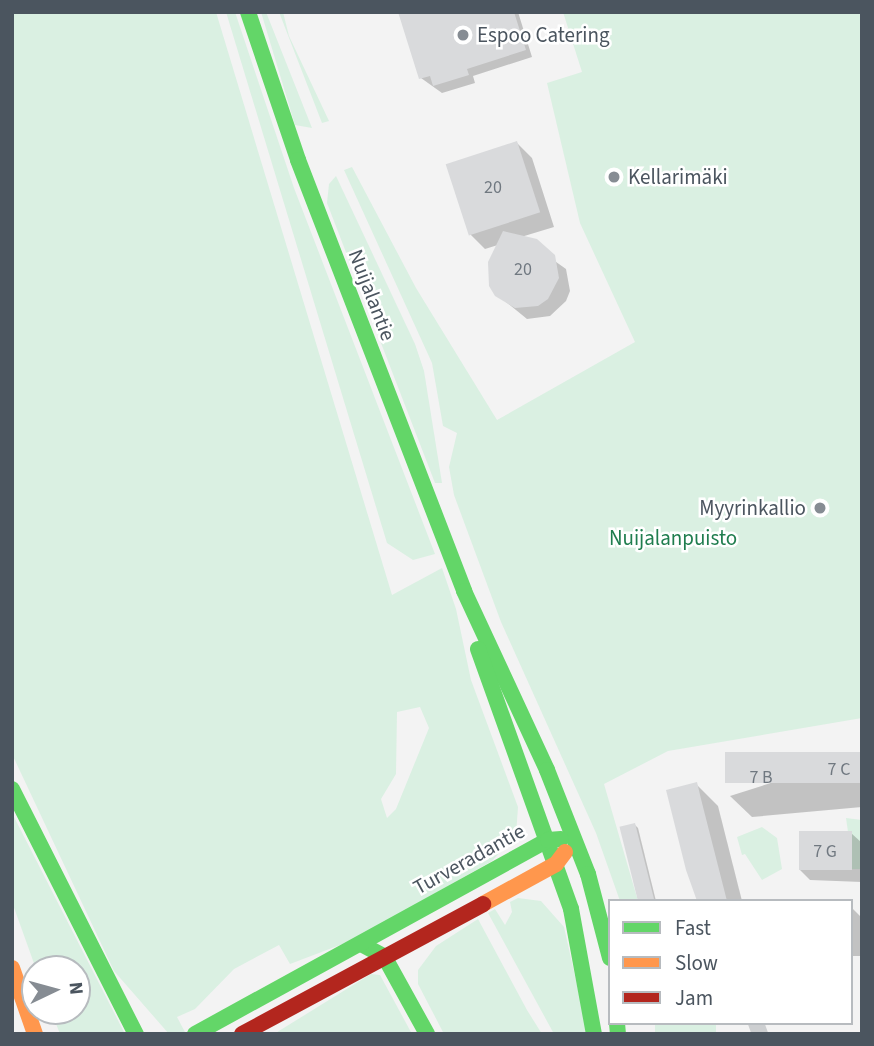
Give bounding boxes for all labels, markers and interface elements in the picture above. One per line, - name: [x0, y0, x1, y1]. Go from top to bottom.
- place label: Espoo Catering: [477, 22, 610, 48]
- marker: Espoo Catering: [455, 27, 471, 43]
- place label: Kellarimäki: [628, 164, 728, 190]
- marker: Kellarimäki: [606, 169, 622, 185]
- house number: 20: [484, 177, 502, 199]
- street label: Nuijalantie: [343, 246, 401, 344]
- house number: 20: [514, 259, 532, 281]
- place label: Myyrinkallio: [699, 495, 806, 521]
- marker: Myyrinkallio: [812, 500, 828, 516]
- park label: Nuijalanpuisto: [609, 525, 737, 551]
- house number: 7 C: [828, 759, 850, 781]
- house number: 7 B: [749, 767, 773, 789]
- street label: Turveradantie: [409, 818, 529, 900]
- house number: 7 G: [813, 841, 837, 863]
- legend: [608, 899, 853, 1025]
- text: Fast: [675, 913, 711, 943]
- text: Slow: [675, 948, 718, 978]
- north arrow: [21, 955, 91, 1025]
- text: N: [61, 981, 89, 996]
- text: Jam: [675, 983, 713, 1013]

